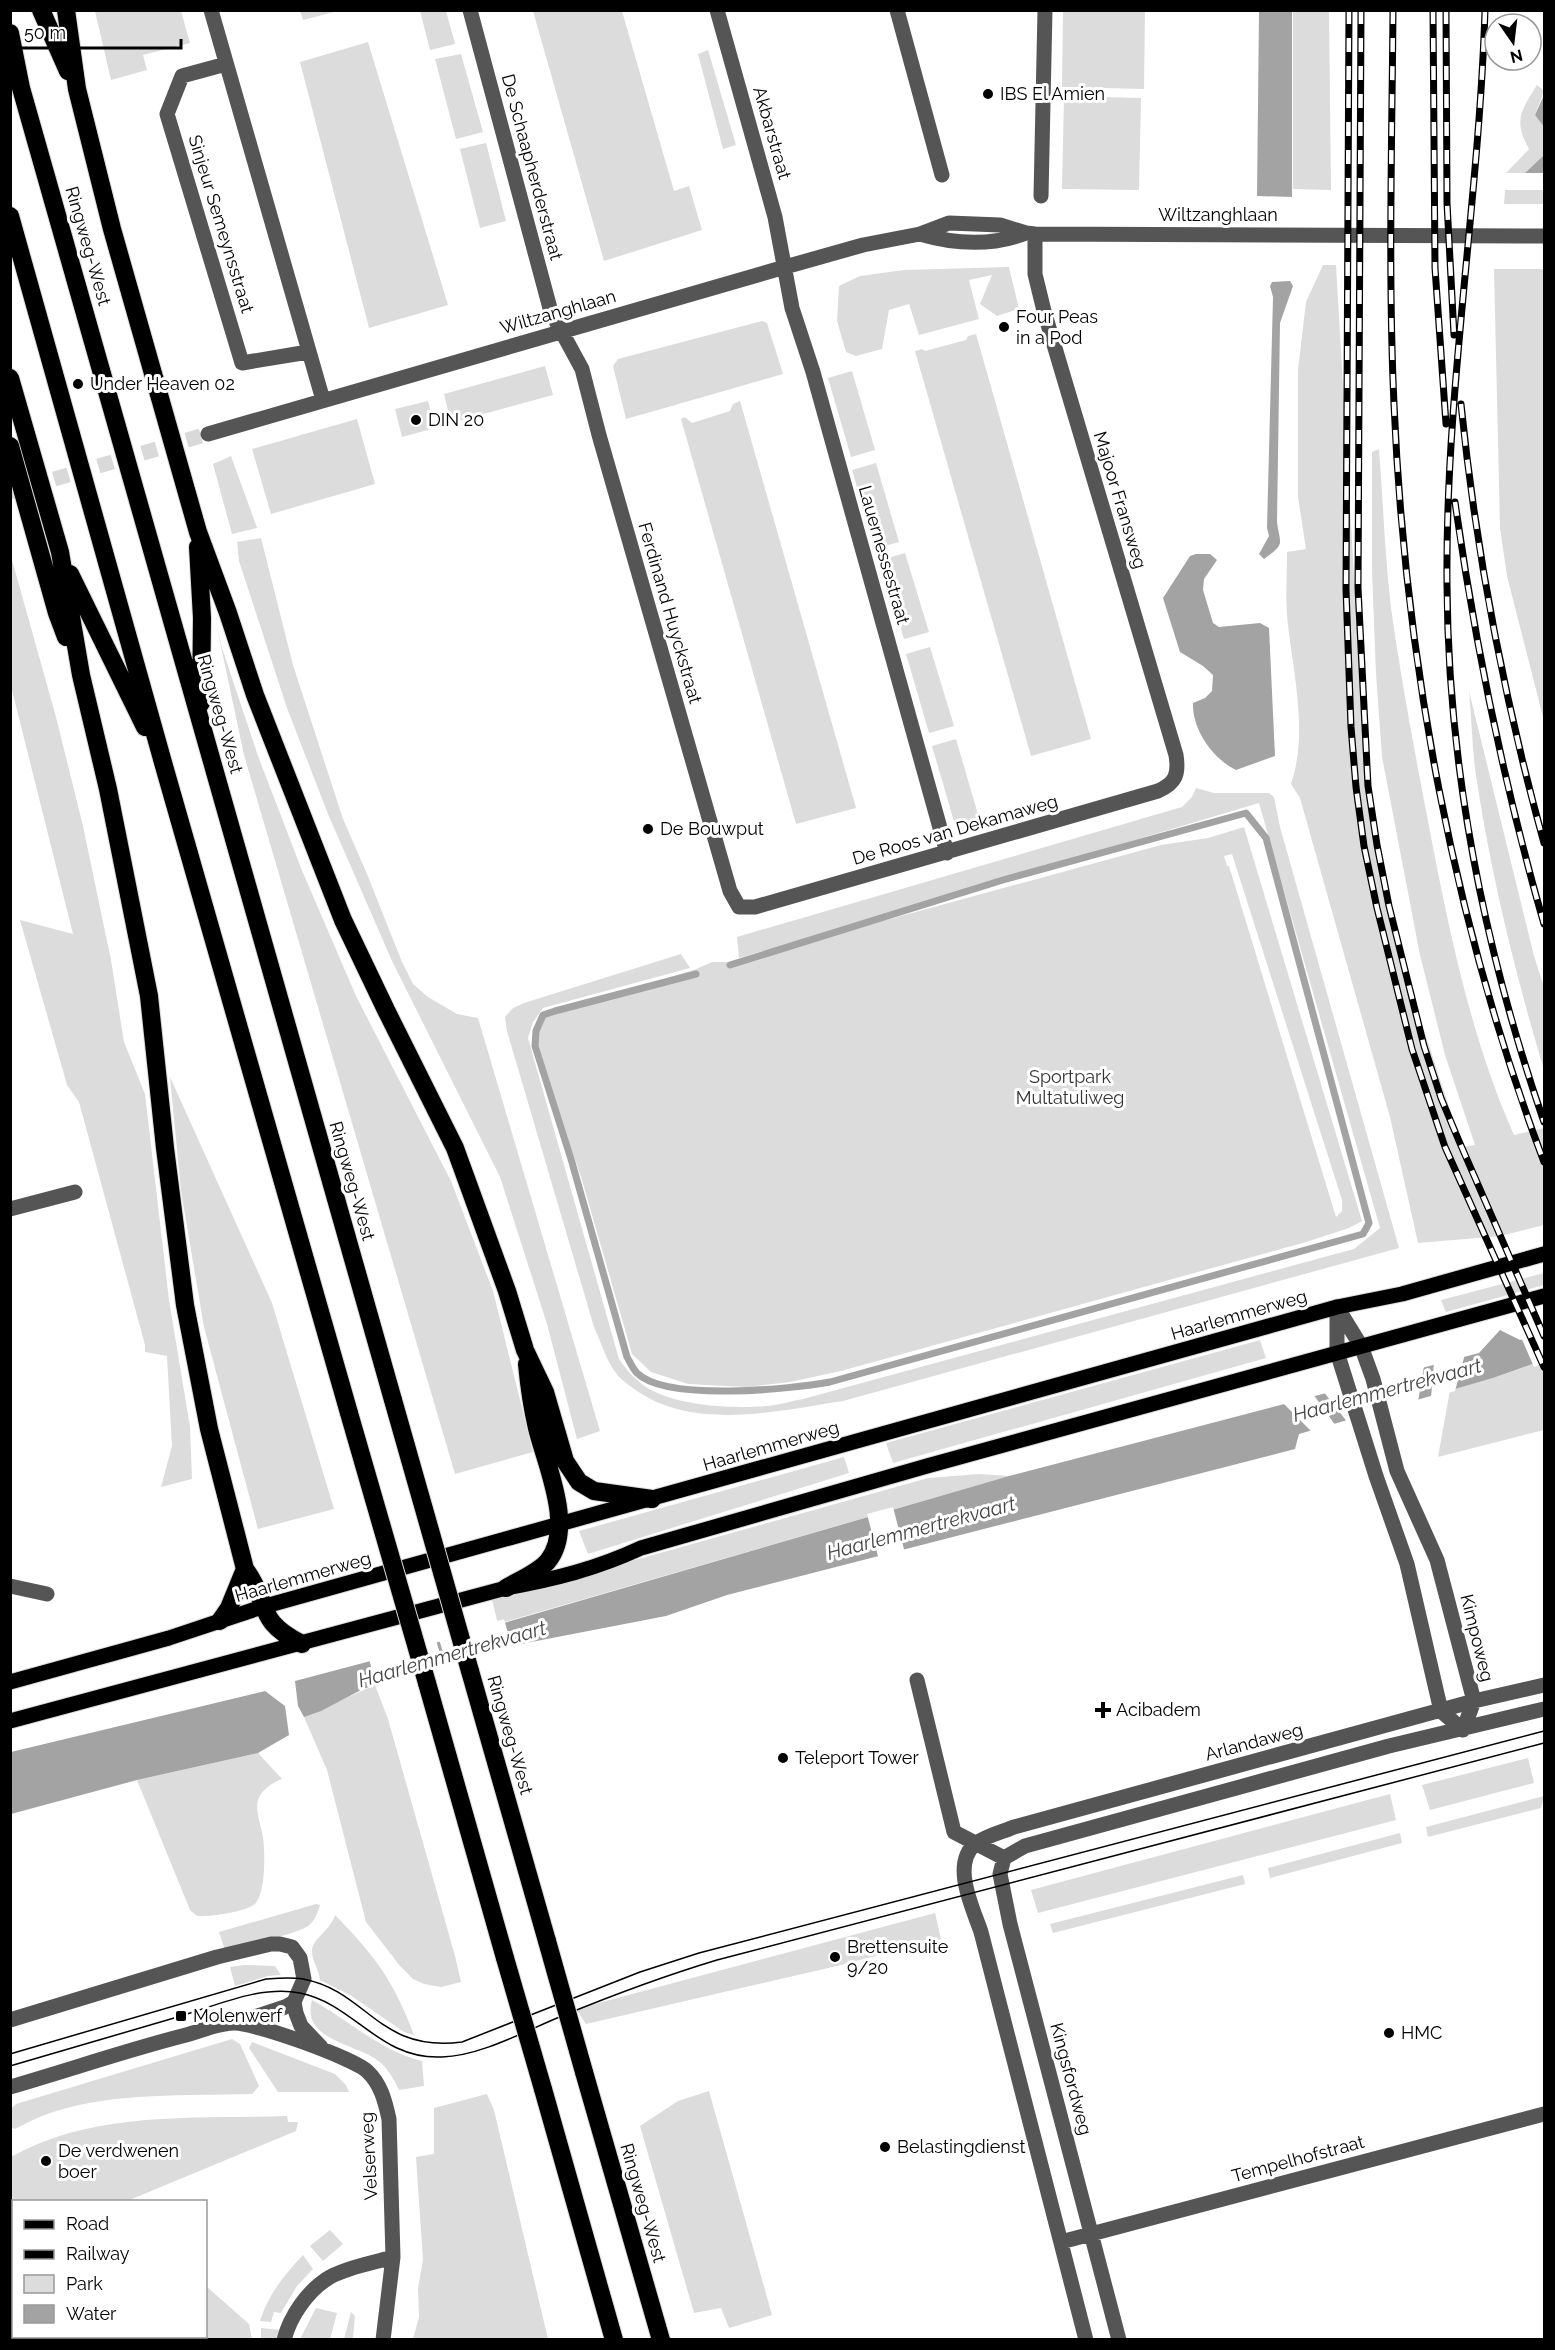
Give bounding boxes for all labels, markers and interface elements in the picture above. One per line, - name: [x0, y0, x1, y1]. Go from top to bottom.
- scale bar: [15, 12, 182, 50]
- north arrow: [1483, 12, 1543, 72]
- text: 50 m: [24, 22, 66, 43]
- text: N: [1508, 45, 1525, 67]
- street label: De Schaapherderstraat: [498, 71, 567, 262]
- place label: IBS El Amien: [1000, 83, 1105, 104]
- street label: Akbarstraat: [749, 84, 796, 182]
- marker: IBS El Amien: [981, 87, 995, 101]
- street label: Sinjeur Semeynsstraat: [184, 132, 259, 315]
- street label: Ringweg-West: [61, 184, 116, 308]
- street label: Wiltzanghlaan: [1158, 204, 1278, 225]
- street label: Wiltzanghlaan: [498, 285, 618, 338]
- place label: Four Peas in a Pod: [1016, 306, 1098, 348]
- marker: Four Peas in a Pod: [997, 320, 1011, 334]
- place label: Under Heaven 02: [90, 373, 235, 394]
- marker: Under Heaven 02: [71, 377, 85, 391]
- place label: DIN 20: [428, 409, 484, 430]
- marker: DIN 20: [409, 413, 423, 427]
- street label: Majoor Fransweg: [1090, 429, 1151, 571]
- street label: Lauernessestraat: [855, 483, 914, 627]
- street label: Ferdinand Huyckstraat: [635, 520, 706, 706]
- street label: Ringweg-West: [193, 652, 248, 776]
- street label: De Roos van Dekamaweg: [850, 790, 1060, 869]
- place label: De Bouwput: [660, 818, 764, 839]
- marker: De Bouwput: [641, 822, 655, 836]
- park label: Sportpark Multatuliweg: [1016, 1066, 1124, 1108]
- street label: Ringweg-West: [325, 1119, 380, 1243]
- street label: Haarlemmerweg: [1168, 1285, 1309, 1344]
- water label: Haarlemmertrekvaart: [1290, 1353, 1485, 1427]
- street label: Haarlemmerweg: [700, 1416, 841, 1475]
- water label: Haarlemmertrekvaart: [824, 1491, 1019, 1565]
- street label: Haarlemmerweg: [232, 1547, 373, 1606]
- street label: Kimpoweg: [1456, 1592, 1499, 1684]
- water label: Haarlemmertrekvaart: [355, 1616, 549, 1692]
- street label: Ringweg-West: [483, 1673, 538, 1797]
- place label: Acibadem: [1116, 1699, 1201, 1720]
- marker: Acibadem: [1094, 1701, 1112, 1719]
- street label: Arlandaweg: [1203, 1718, 1305, 1765]
- place label: Teleport Tower: [795, 1747, 919, 1768]
- marker: Teleport Tower: [776, 1751, 790, 1765]
- place label: Brettensuite 9/20: [847, 1936, 949, 1978]
- marker: Brettensuite 9/20: [828, 1950, 842, 1964]
- place label: Molenwerf: [193, 2005, 283, 2026]
- marker: Molenwerf: [174, 2009, 188, 2023]
- street label: Kingsfordweg: [1046, 2020, 1097, 2137]
- place label: HMC: [1401, 2022, 1442, 2043]
- marker: HMC: [1382, 2026, 1396, 2040]
- street label: Velserweg: [356, 2112, 381, 2201]
- street label: Tempelhofstraat: [1229, 2131, 1366, 2186]
- place label: Belastingdienst: [897, 2136, 1025, 2157]
- place label: De verdwenen boer: [58, 2140, 179, 2182]
- marker: Belastingdienst: [878, 2140, 892, 2154]
- street label: Ringweg-West: [616, 2141, 671, 2265]
- marker: De verdwenen boer: [39, 2154, 53, 2168]
- legend: [12, 2200, 207, 2338]
- text: Road: [66, 2213, 109, 2234]
- text: Railway: [66, 2243, 130, 2264]
- text: Park: [66, 2273, 103, 2294]
- text: Water: [66, 2303, 117, 2324]

